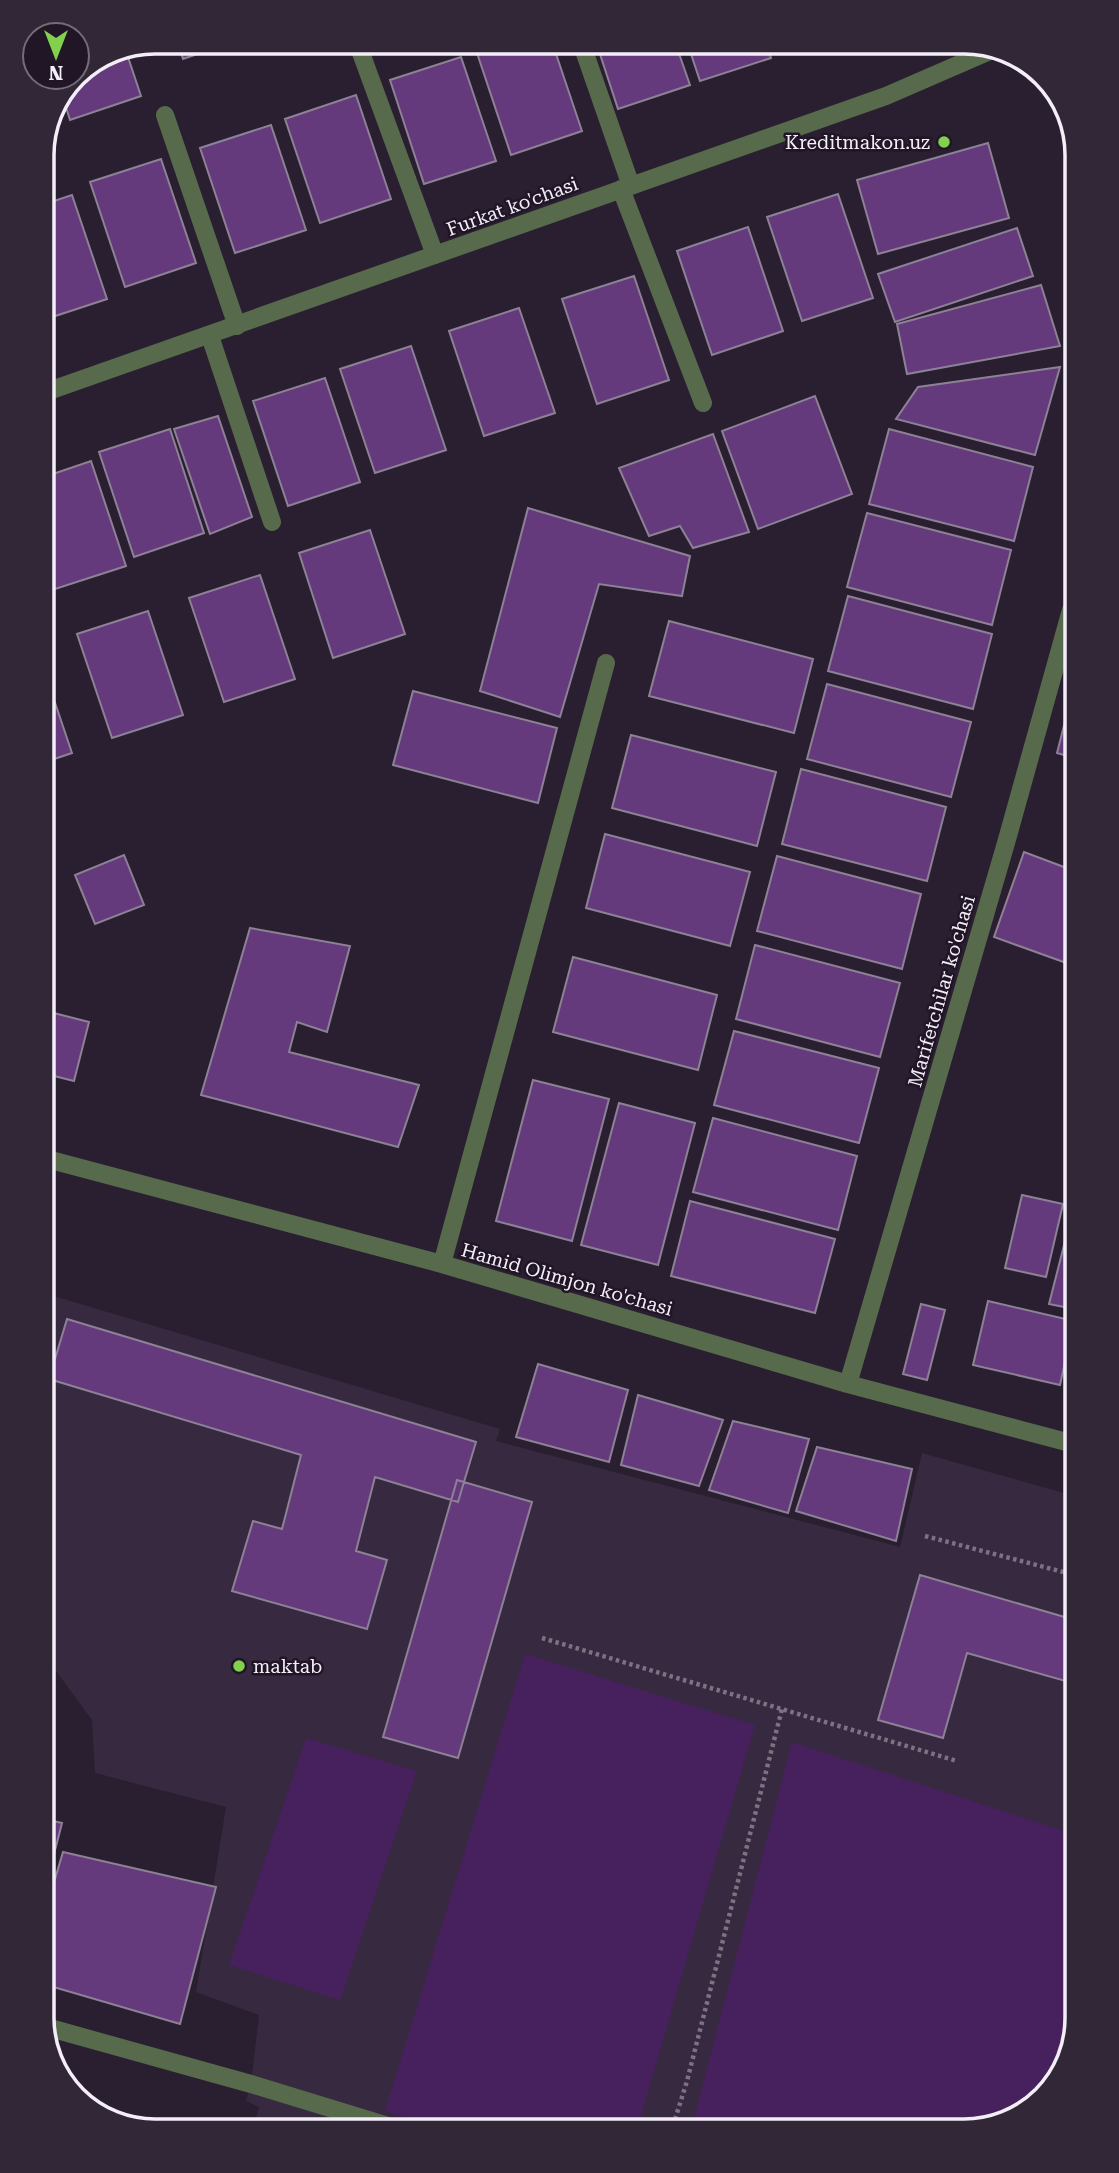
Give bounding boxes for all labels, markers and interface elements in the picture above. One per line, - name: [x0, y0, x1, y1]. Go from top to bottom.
- north arrow: [21, 21, 91, 91]
- text: N: [48, 61, 63, 84]
- place label: Kreditmakon.uz: [785, 131, 930, 154]
- marker: Kreditmakon.uz: [936, 134, 952, 150]
- street label: Furkat ko'chasi: [443, 172, 581, 241]
- street label: Marifetchilar ko'chasi: [903, 893, 980, 1090]
- street label: Hamid Olimjon ko'chasi: [459, 1238, 675, 1321]
- place label: maktab: [253, 1655, 322, 1678]
- marker: maktab: [231, 1658, 247, 1674]

